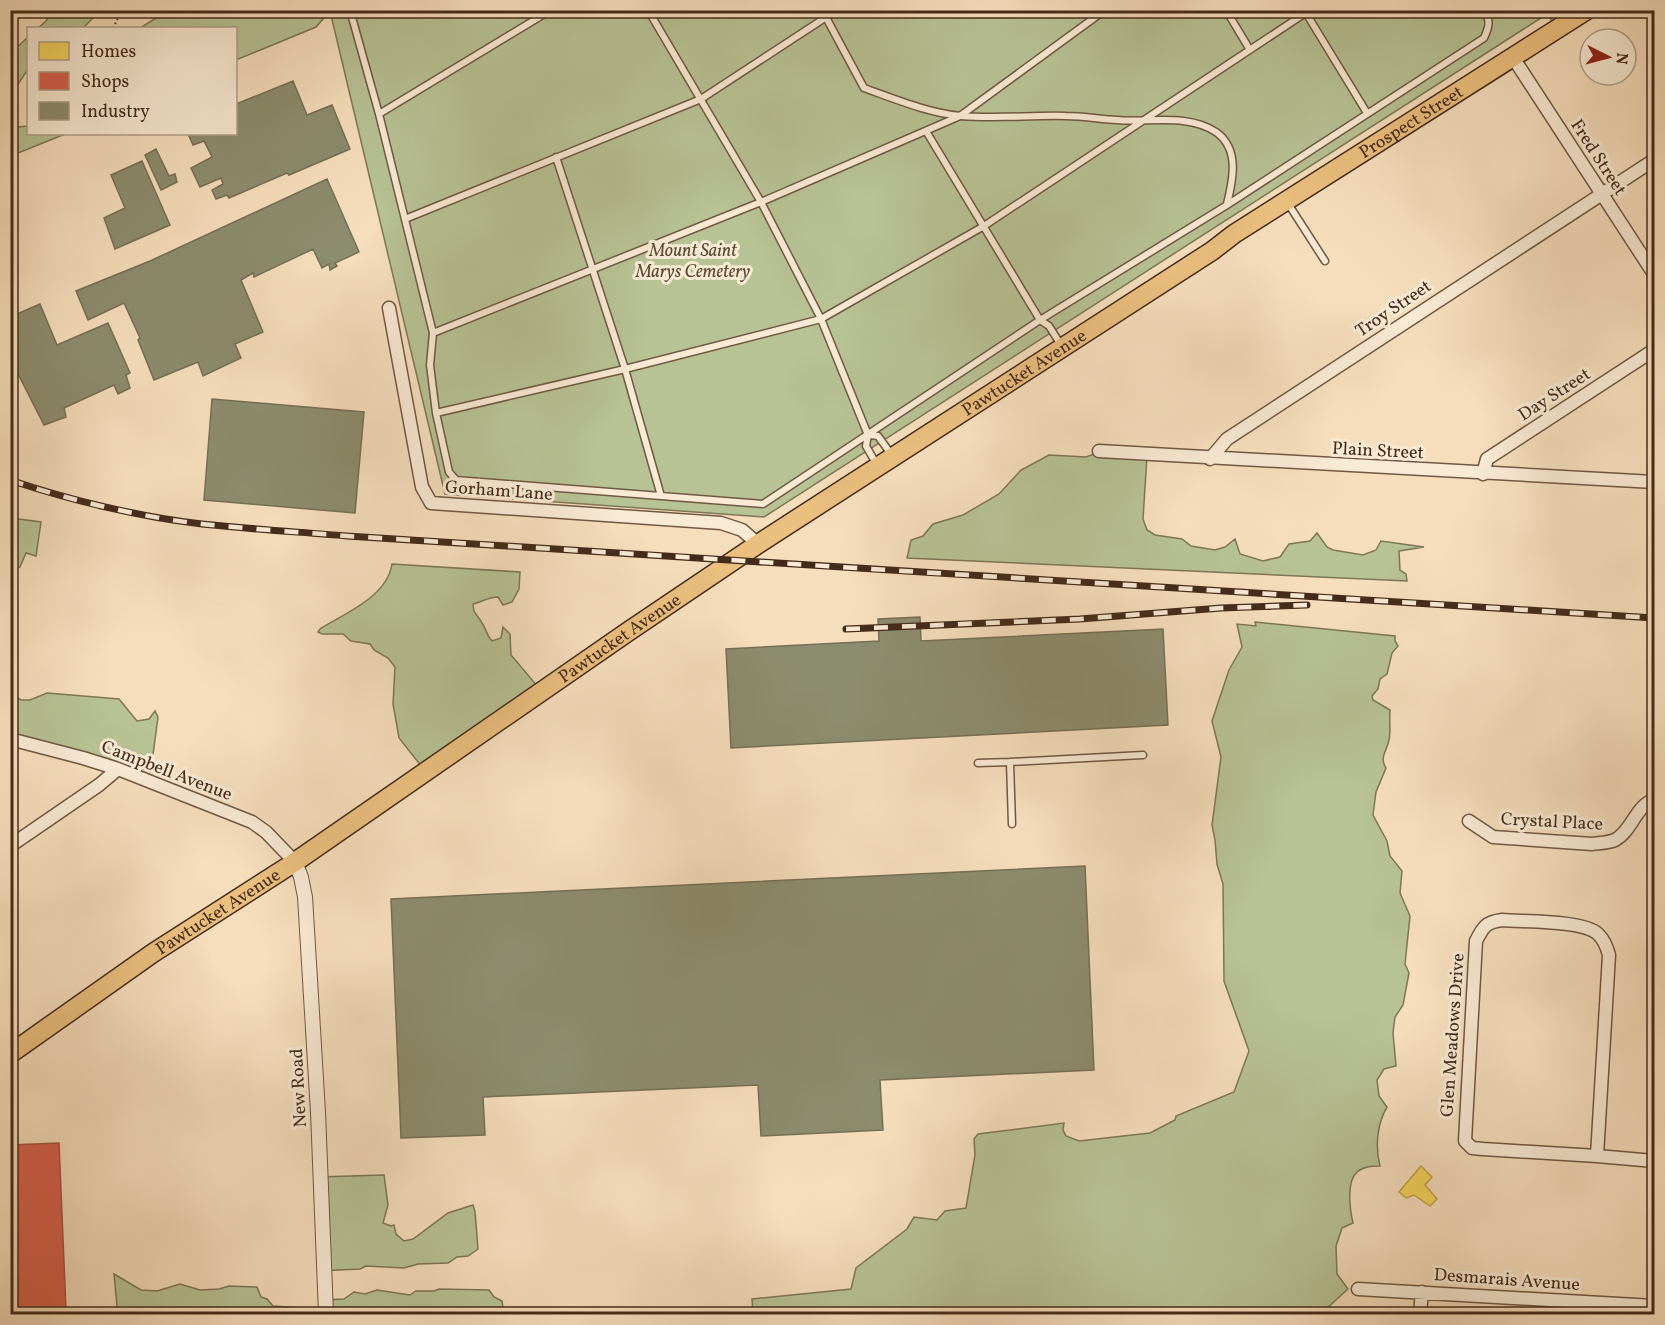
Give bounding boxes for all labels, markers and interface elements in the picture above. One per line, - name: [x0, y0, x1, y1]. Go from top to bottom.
- legend: [27, 27, 237, 135]
- north arrow: [1578, 27, 1638, 87]
- text: Homes: [81, 40, 136, 65]
- text: N: [1609, 51, 1632, 66]
- text: Shops: [81, 70, 129, 95]
- street label: Prospect Street: [1355, 81, 1469, 166]
- text: Industry: [81, 100, 150, 125]
- street label: Fred Street: [1564, 115, 1632, 201]
- park label: Mount Saint Marys Cemetery: [635, 239, 750, 285]
- street label: Troy Street: [1351, 275, 1437, 344]
- street label: Pawtucket Avenue: [958, 324, 1092, 423]
- street label: Day Street: [1514, 363, 1596, 428]
- street label: Plain Street: [1331, 437, 1424, 466]
- street label: Gorham Lane: [444, 475, 554, 508]
- street label: Pawtucket Avenue: [554, 588, 687, 690]
- street label: Campbell Avenue: [97, 735, 236, 808]
- street label: Crystal Place: [1500, 807, 1604, 838]
- street label: Pawtucket Avenue: [151, 863, 286, 962]
- street label: Glen Meadows Drive: [1435, 952, 1472, 1118]
- street label: New Road: [285, 1048, 314, 1128]
- street label: Desmarais Avenue: [1433, 1263, 1581, 1298]

